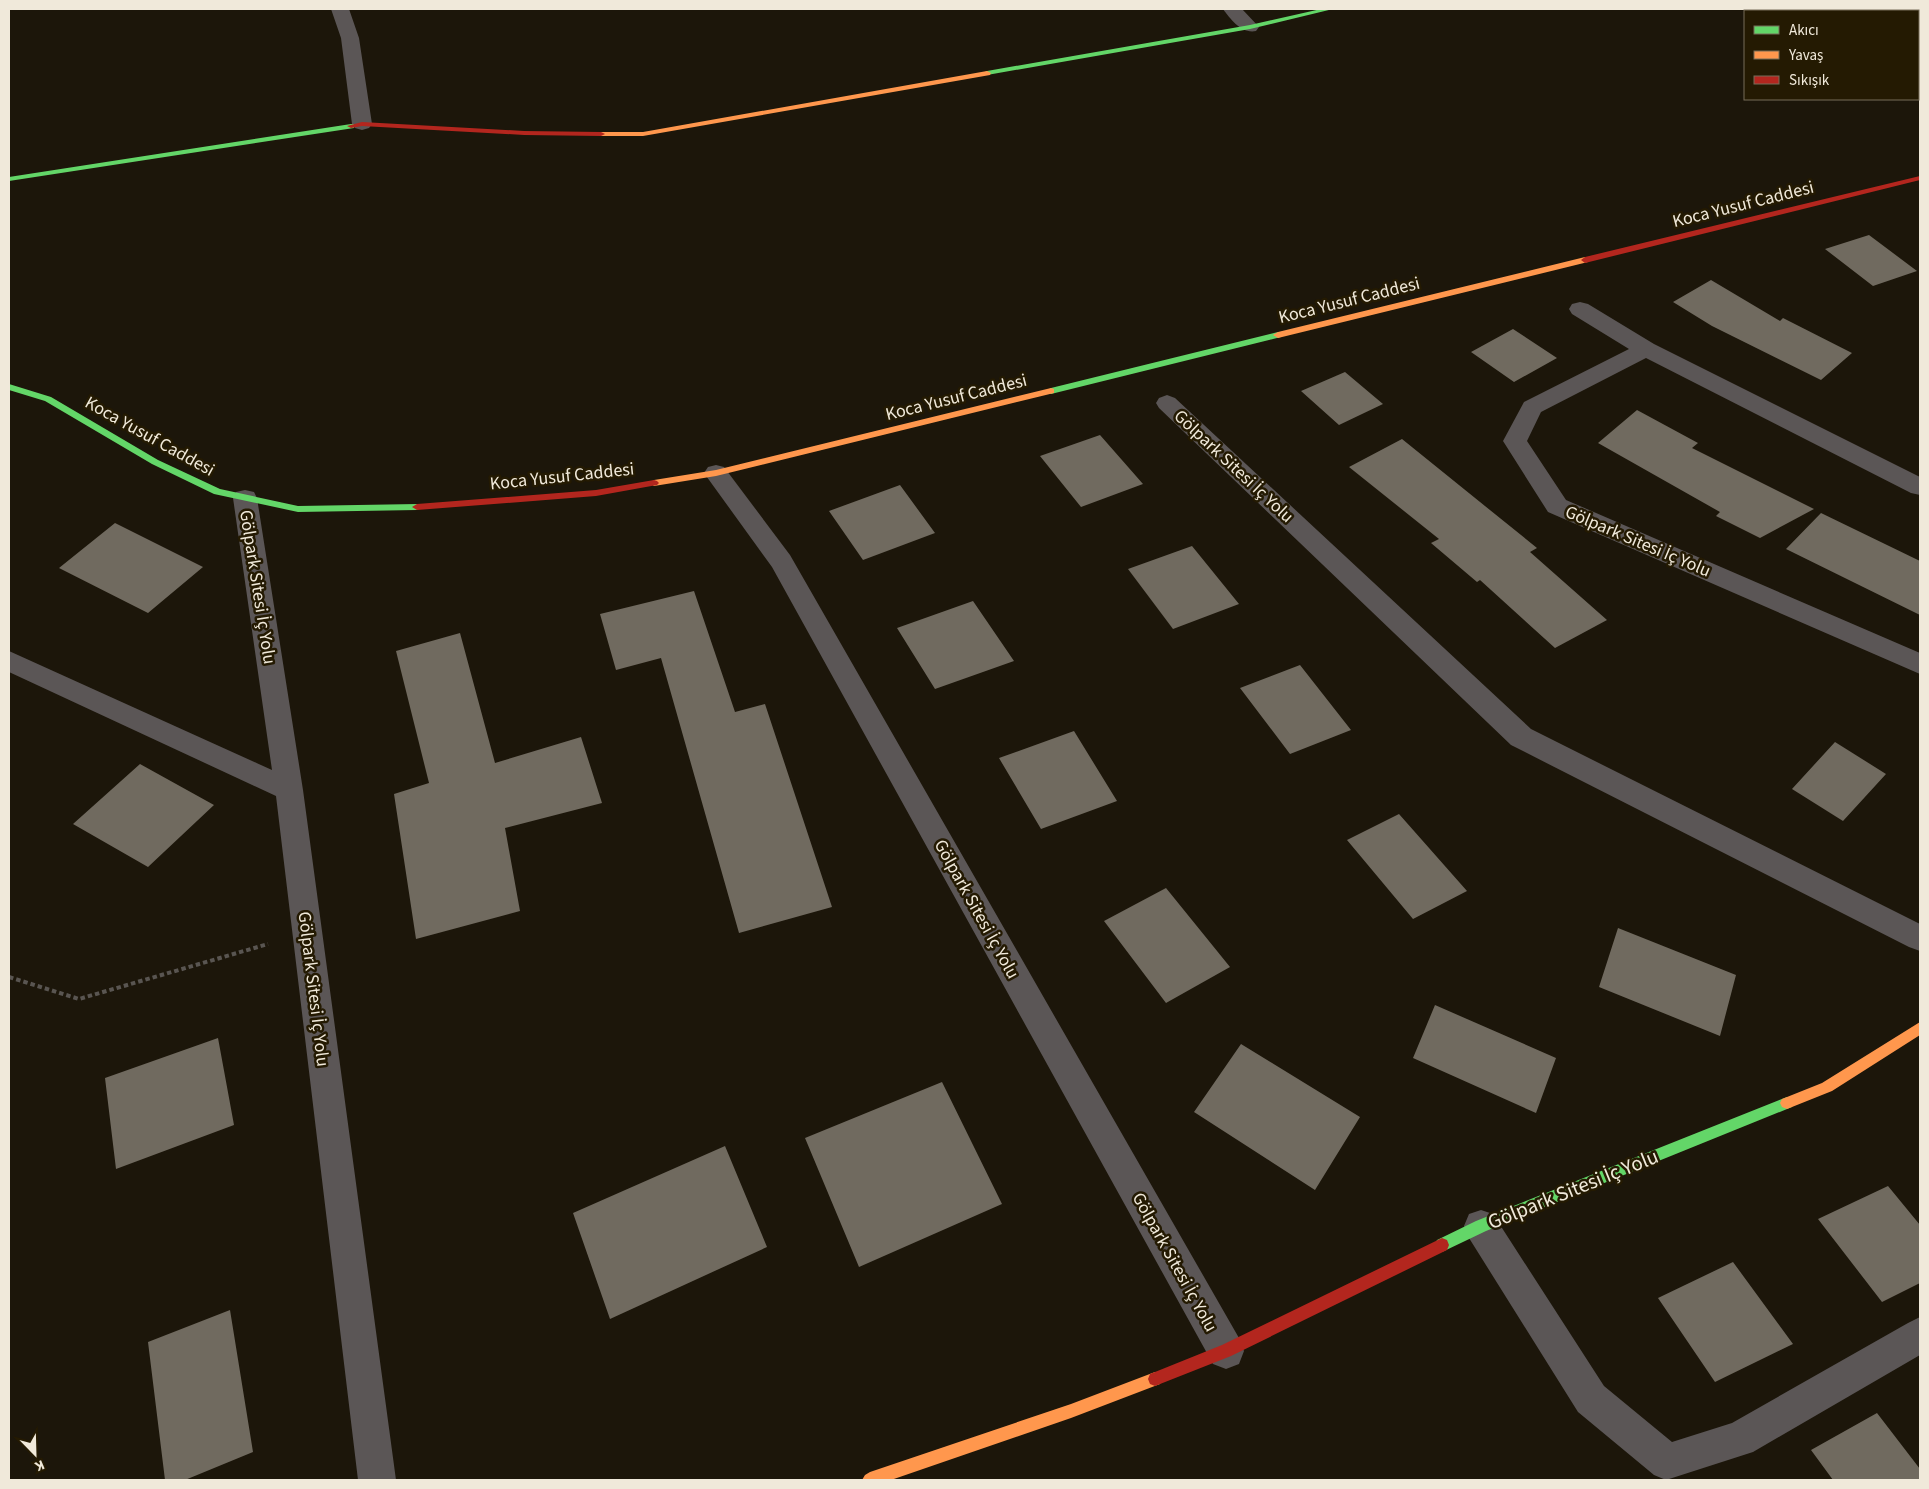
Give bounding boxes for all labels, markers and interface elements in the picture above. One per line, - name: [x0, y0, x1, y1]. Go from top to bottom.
- legend: [1744, 10, 1919, 100]
- text: Akıcı: [1789, 20, 1819, 41]
- text: Yavaş: [1788, 45, 1823, 66]
- text: Sıkışık: [1789, 70, 1830, 91]
- street label: Koca Yusuf Caddesi: [1670, 175, 1816, 234]
- street label: Koca Yusuf Caddesi: [1276, 271, 1422, 330]
- street label: Koca Yusuf Caddesi: [883, 368, 1029, 427]
- street label: Koca Yusuf Caddesi: [80, 390, 219, 482]
- street label: Gölpark Sitesi İç Yolu: [1168, 404, 1299, 529]
- street label: Koca Yusuf Caddesi: [489, 456, 635, 497]
- street label: Gölpark Sitesi İç Yolu: [1561, 499, 1714, 583]
- street label: Gölpark Sitesi İç Yolu: [233, 508, 282, 666]
- street label: Gölpark Sitesi İç Yolu: [928, 835, 1025, 983]
- street label: Gölpark Sitesi İç Yolu: [292, 910, 335, 1068]
- street label: Gölpark Sitesi İç Yolu: [1483, 1141, 1663, 1237]
- street label: Gölpark Sitesi İç Yolu: [1126, 1188, 1223, 1336]
- north arrow: [10, 1429, 60, 1479]
- text: K: [31, 1454, 48, 1476]

